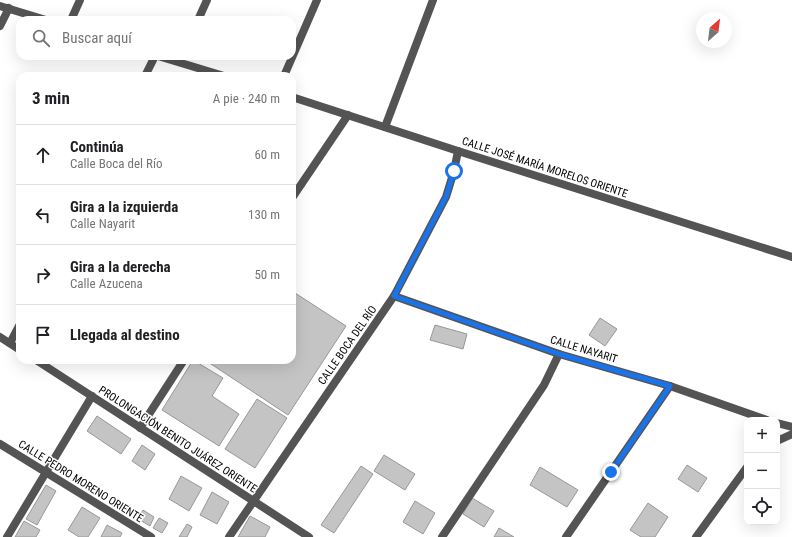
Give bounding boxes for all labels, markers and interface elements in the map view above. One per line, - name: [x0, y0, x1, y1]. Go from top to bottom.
- north arrow: [696, 12, 732, 48]
- search box: [16, 16, 296, 60]
- icon: search: [30, 27, 52, 49]
- text: Buscar aquí: [62, 29, 132, 47]
- text: 3 min: [32, 88, 70, 108]
- text: A pie · 240 m: [213, 91, 280, 106]
- street label: CALLE JOSÉ MARÍA MORELOS ORIENTE: [460, 134, 630, 201]
- text: Continúa: [70, 138, 124, 156]
- icon: ahead: [32, 144, 54, 166]
- text: 60 m: [254, 147, 280, 162]
- text: Calle Boca del Río: [70, 156, 162, 171]
- route start: [445, 162, 463, 180]
- text: Gira a la izquierda: [70, 198, 178, 216]
- icon: left: [32, 204, 54, 226]
- text: 130 m: [248, 207, 280, 222]
- text: Calle Nayarit: [70, 216, 135, 231]
- text: Gira a la derecha: [70, 258, 171, 276]
- icon: right: [32, 264, 54, 286]
- text: 50 m: [254, 267, 280, 282]
- text: Calle Azucena: [70, 276, 143, 291]
- street label: CALLE BOCA DEL RÍO: [315, 303, 380, 387]
- icon: arrive: [32, 324, 54, 346]
- text: Llegada al destino: [70, 326, 180, 344]
- street label: CALLE NAYARIT: [549, 333, 619, 366]
- street label: PROLONGACIÓN BENITO JUÁREZ ORIENTE: [96, 383, 260, 496]
- map controls: [744, 417, 780, 525]
- button: +: [744, 417, 780, 453]
- street label: CALLE PEDRO MORENO ORIENTE: [16, 438, 146, 526]
- button: −: [744, 453, 780, 489]
- route end: [602, 463, 620, 481]
- button: locate: [744, 489, 780, 525]

